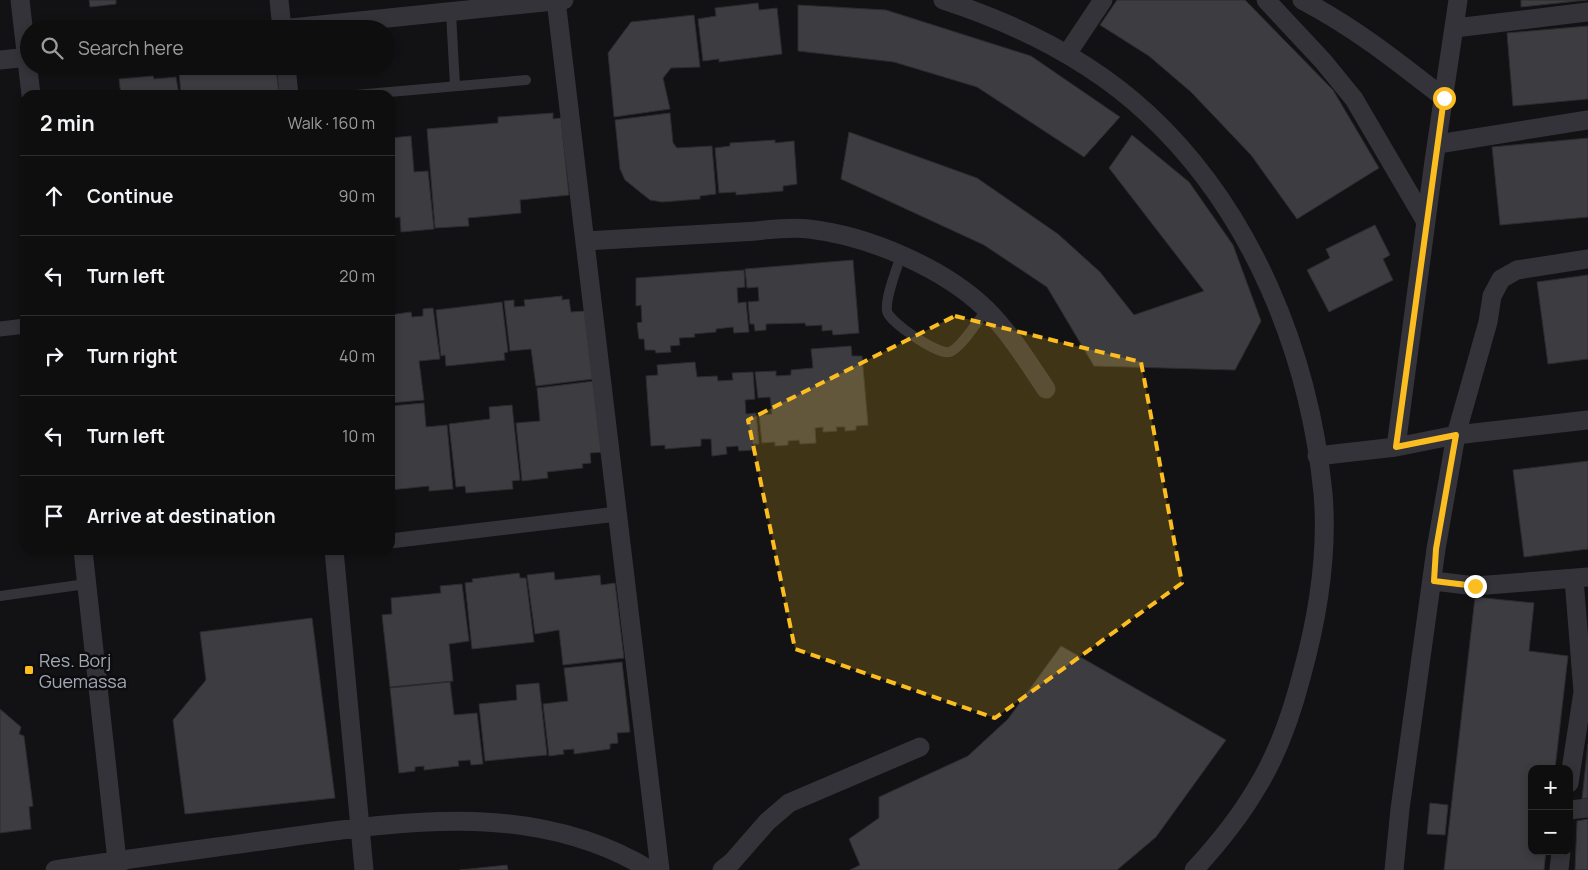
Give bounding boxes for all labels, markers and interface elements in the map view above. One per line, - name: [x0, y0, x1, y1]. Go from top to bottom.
- search box: [20, 20, 395, 75]
- icon: search: [38, 34, 66, 62]
- text: Search here: [78, 35, 184, 61]
- route start: [1433, 87, 1456, 110]
- text: 2 min: [40, 109, 95, 137]
- text: Walk · 160 m: [287, 112, 375, 134]
- icon: ahead: [40, 182, 68, 210]
- text: Continue: [87, 183, 173, 209]
- text: 90 m: [339, 185, 375, 207]
- icon: left: [40, 262, 68, 290]
- text: Turn left: [87, 263, 165, 289]
- text: 20 m: [339, 265, 375, 287]
- icon: right: [40, 342, 68, 370]
- text: Turn right: [87, 343, 177, 369]
- text: 40 m: [339, 345, 375, 367]
- icon: left: [40, 422, 68, 450]
- text: Turn left: [87, 423, 165, 449]
- text: 10 m: [342, 425, 375, 447]
- icon: arrive: [40, 502, 68, 530]
- text: Arrive at destination: [87, 503, 276, 529]
- route end: [1464, 575, 1487, 598]
- place label: Res. Borj Guemassa: [39, 648, 127, 693]
- marker: Res. Borj Guemassa: [23, 664, 35, 676]
- map controls: [1528, 765, 1573, 855]
- button: +: [1528, 765, 1573, 810]
- button: −: [1528, 810, 1573, 855]

